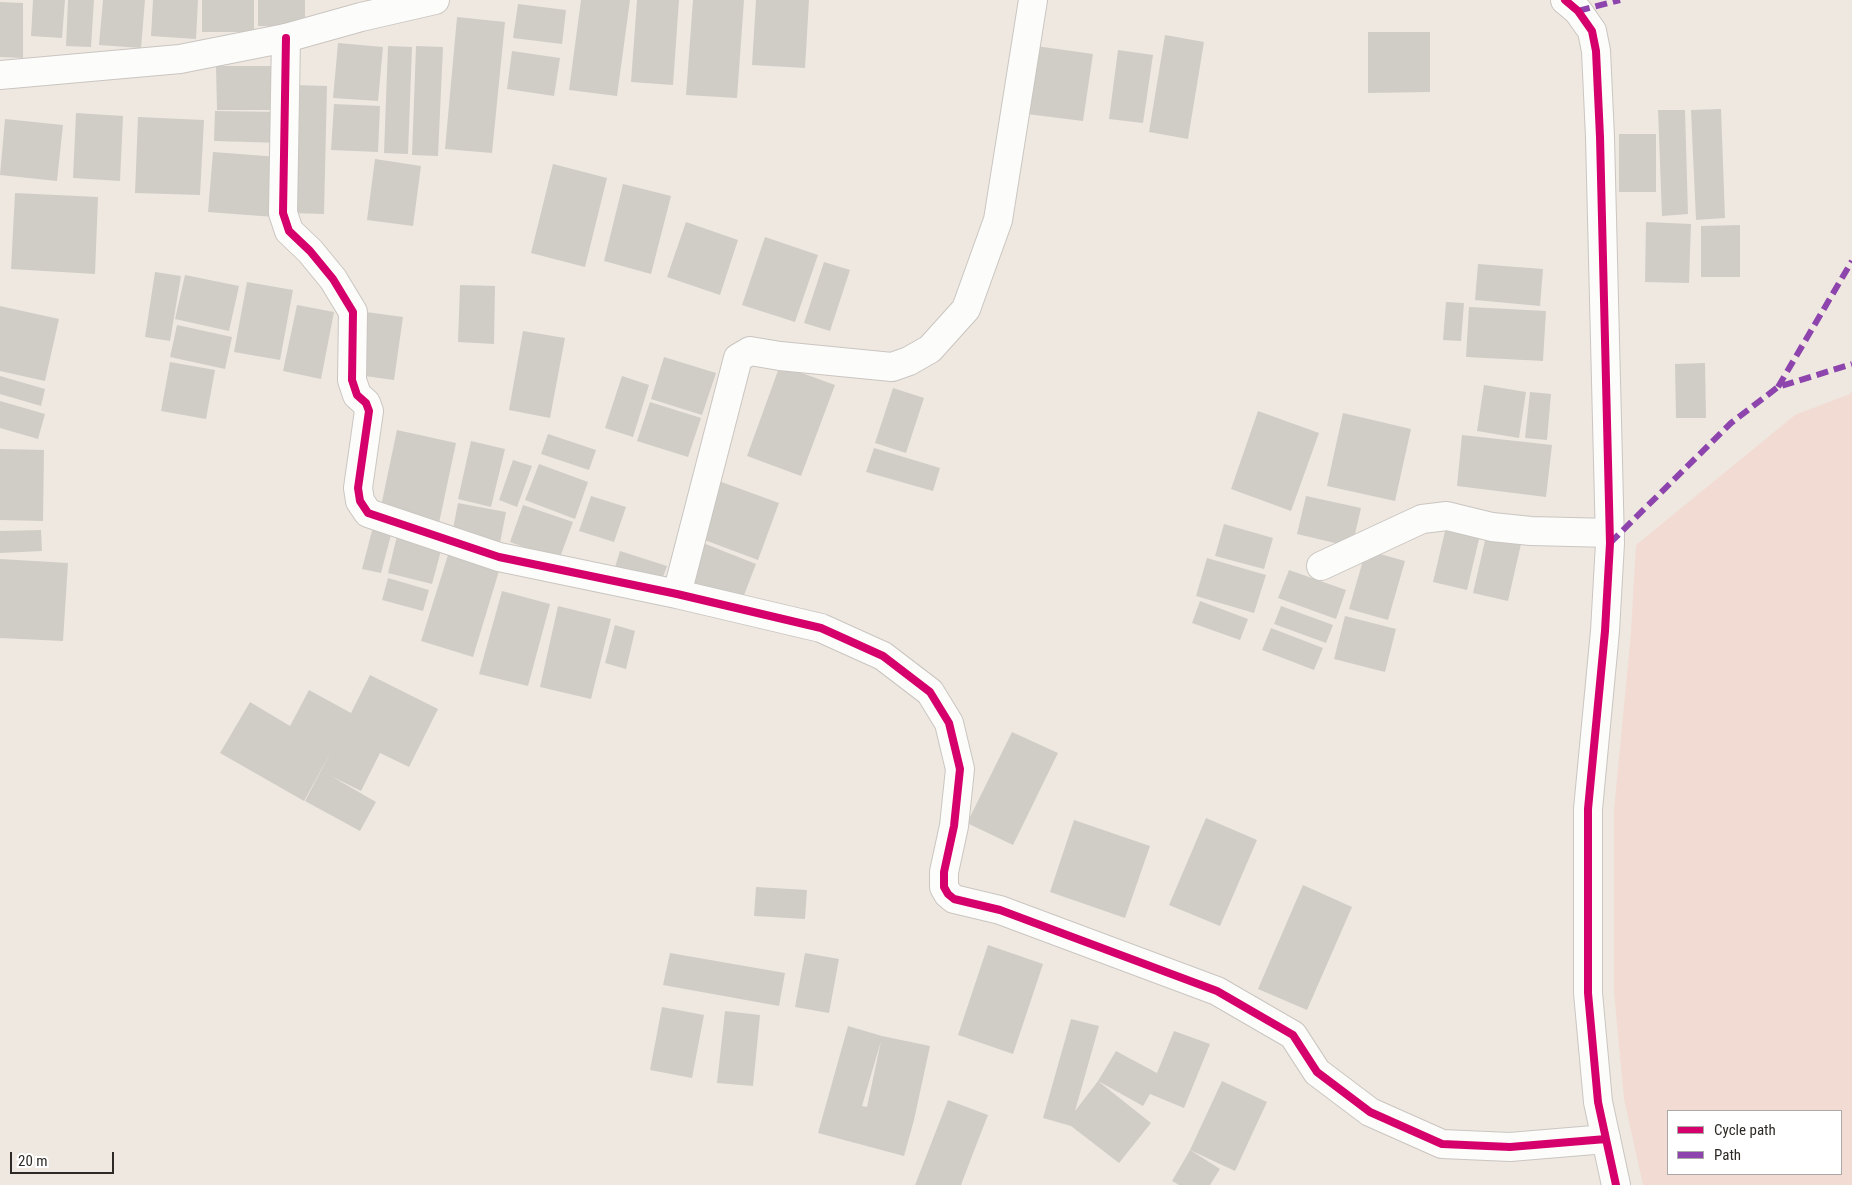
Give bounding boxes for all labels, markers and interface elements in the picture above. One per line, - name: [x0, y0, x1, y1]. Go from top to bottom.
- legend: [1667, 1110, 1842, 1175]
- text: Cycle path: [1714, 1121, 1776, 1139]
- scale bar: [12, 1142, 116, 1174]
- text: Path: [1714, 1146, 1741, 1164]
- text: 20 m: [18, 1152, 48, 1170]

